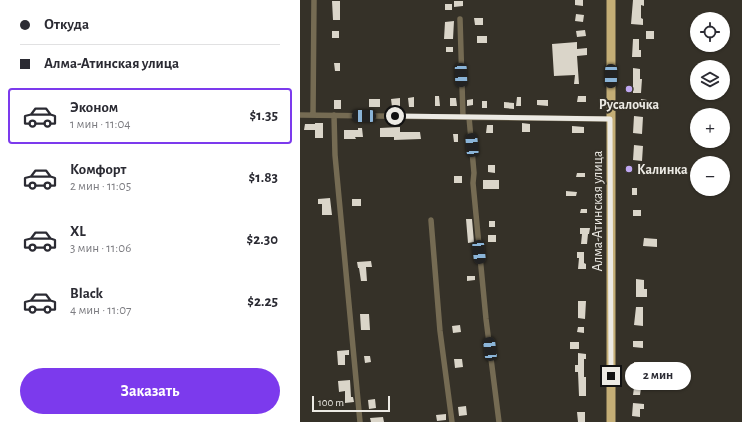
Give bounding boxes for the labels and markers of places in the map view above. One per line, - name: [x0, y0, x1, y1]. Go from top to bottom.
- marker: Русалочка: [624, 84, 634, 94]
- place label: Русалочка: [599, 98, 660, 112]
- place label: Калинка: [637, 163, 688, 177]
- marker: Калинка: [624, 164, 634, 174]

